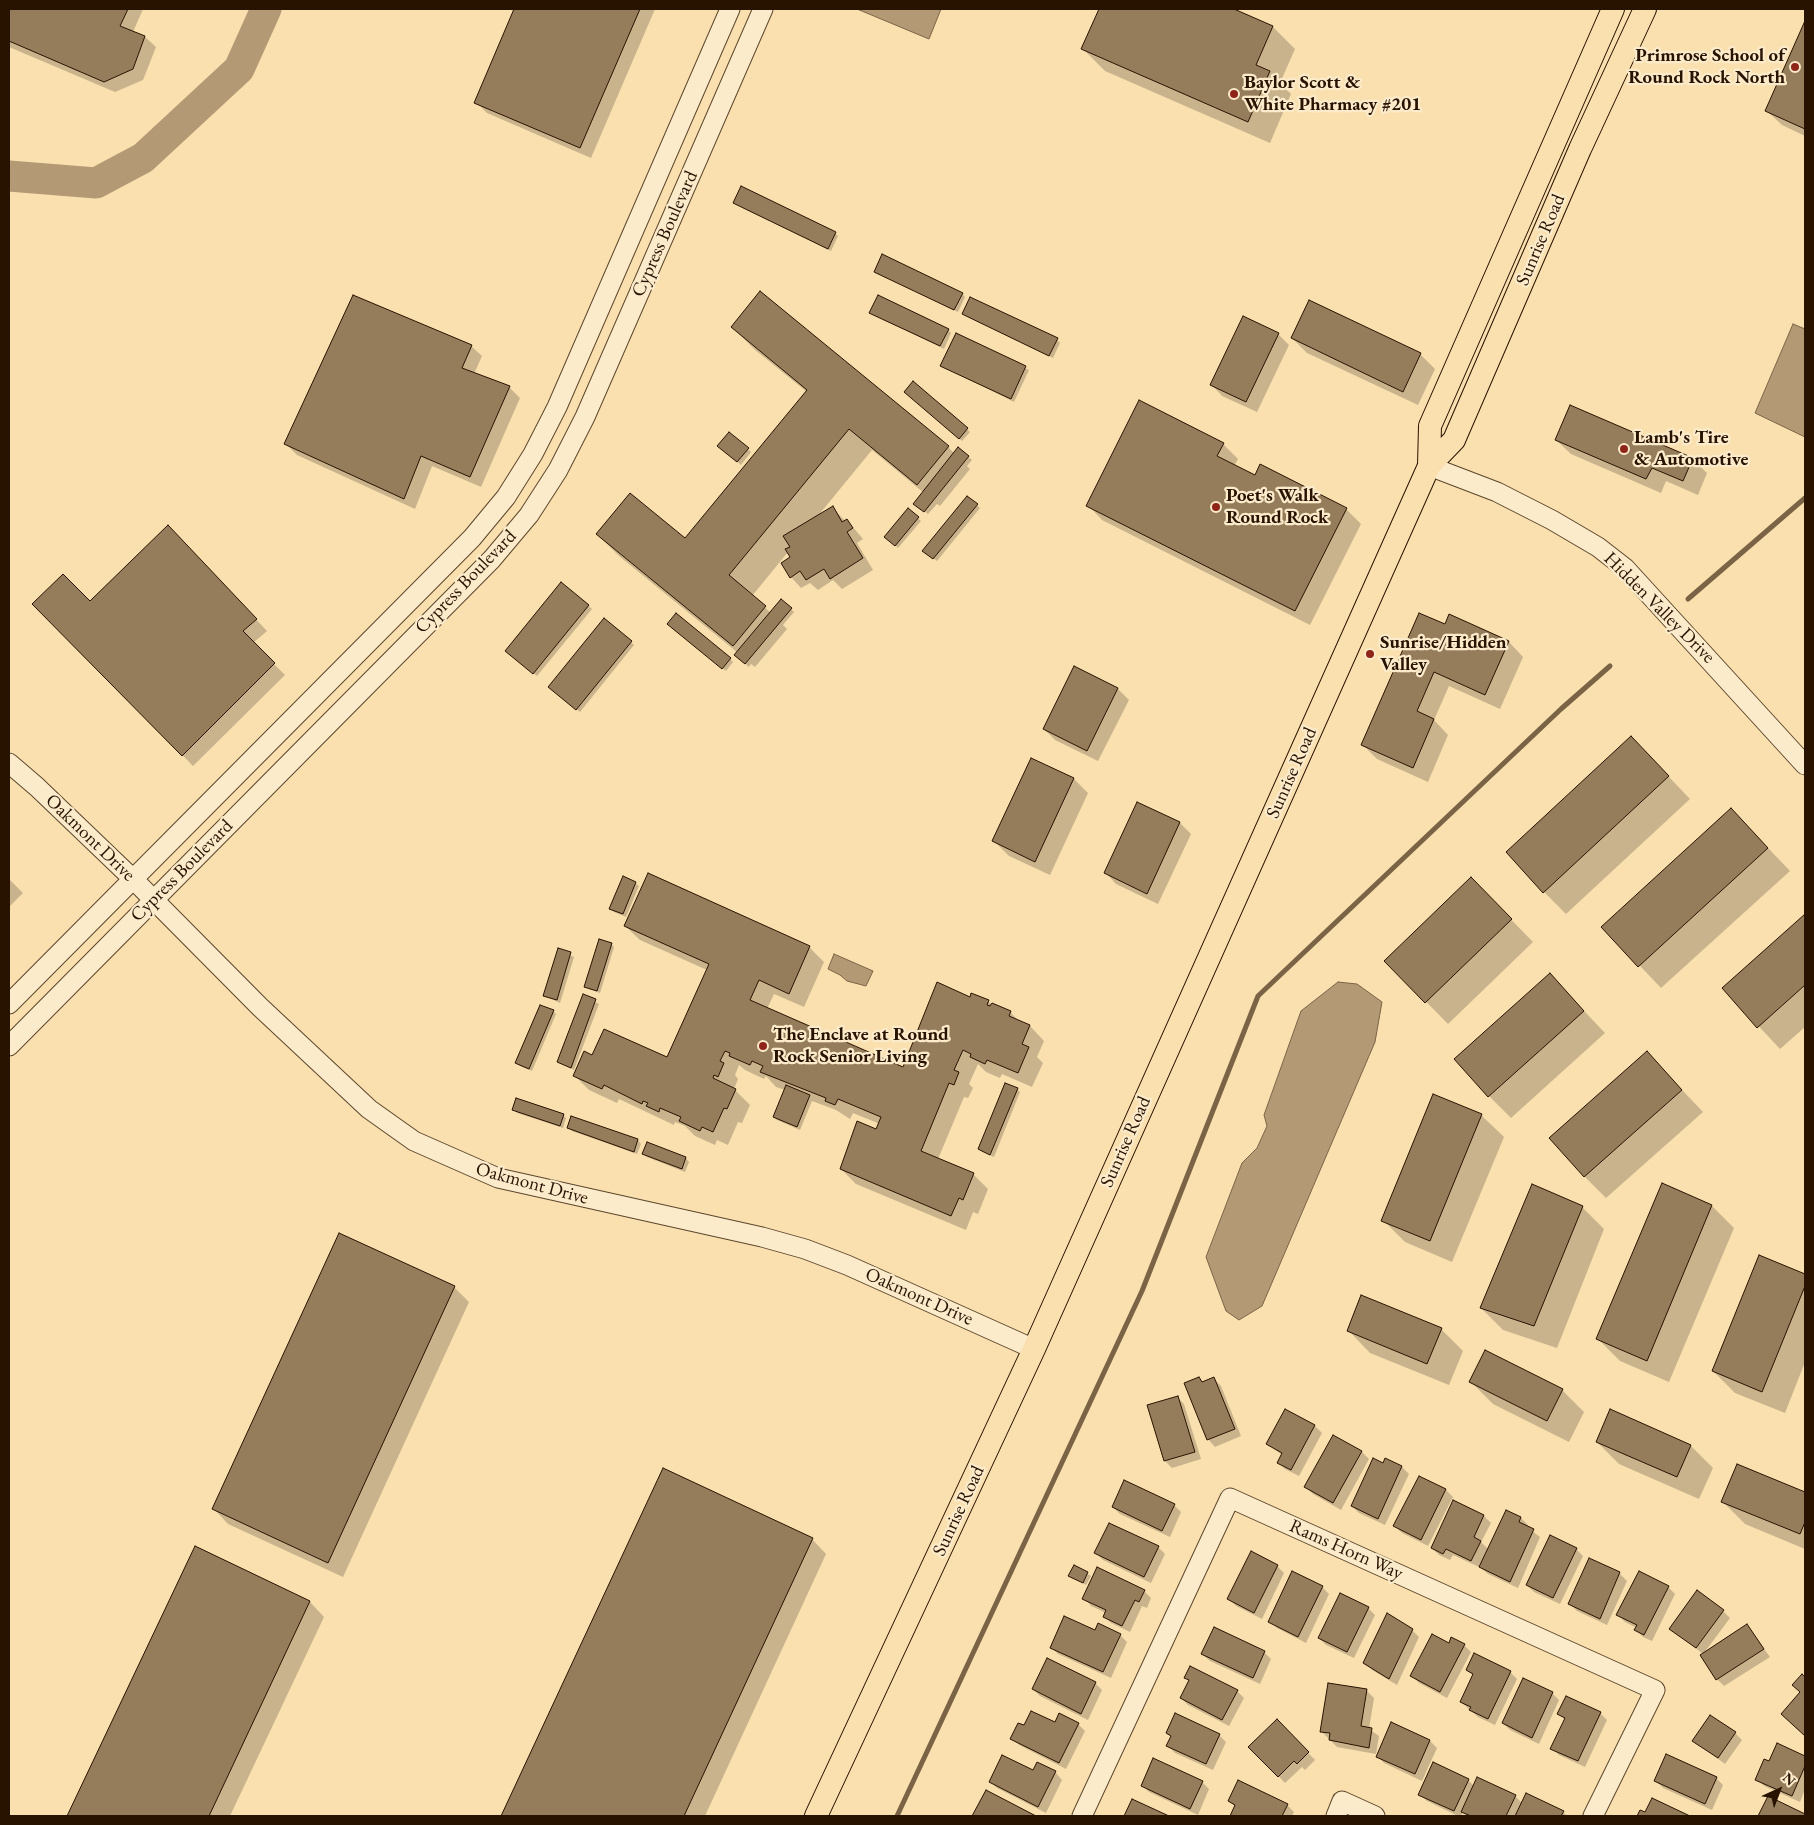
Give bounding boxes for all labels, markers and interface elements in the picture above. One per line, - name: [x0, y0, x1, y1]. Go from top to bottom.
- place label: Primrose School of Round Rock North: [1628, 45, 1785, 89]
- marker: Primrose School of Round Rock North: [1789, 61, 1801, 73]
- place label: Baylor Scott & White Pharmacy #201: [1244, 72, 1421, 116]
- marker: Baylor Scott & White Pharmacy #201: [1228, 88, 1240, 100]
- street label: Cypress Boulevard: [627, 167, 703, 301]
- street label: Sunrise Road: [1512, 191, 1570, 289]
- place label: Lamb's Tire & Automotive: [1634, 427, 1749, 471]
- marker: Lamb's Tire & Automotive: [1618, 443, 1630, 455]
- place label: Poet's Walk Round Rock: [1226, 485, 1328, 529]
- marker: Poet's Walk Round Rock: [1210, 501, 1222, 513]
- street label: Cypress Boulevard: [411, 525, 521, 639]
- street label: Hidden Valley Drive: [1599, 548, 1719, 668]
- place label: Sunrise/Hidden Valley: [1380, 632, 1506, 676]
- marker: Sunrise/Hidden Valley: [1364, 648, 1376, 660]
- street label: Sunrise Road: [1262, 724, 1322, 822]
- street label: Oakmont Drive: [41, 790, 139, 886]
- street label: Cypress Boulevard: [126, 815, 238, 927]
- place label: The Enclave at Round Rock Senior Living: [773, 1024, 949, 1068]
- marker: The Enclave at Round Rock Senior Living: [757, 1040, 769, 1052]
- street label: Sunrise Road: [1096, 1093, 1156, 1191]
- street label: Oakmont Drive: [473, 1158, 591, 1210]
- street label: Oakmont Drive: [862, 1263, 976, 1331]
- street label: Sunrise Road: [928, 1462, 990, 1560]
- street label: Rams Horn Way: [1286, 1515, 1406, 1585]
- north arrow: [1754, 1765, 1804, 1815]
- text: N: [1779, 1769, 1800, 1789]

